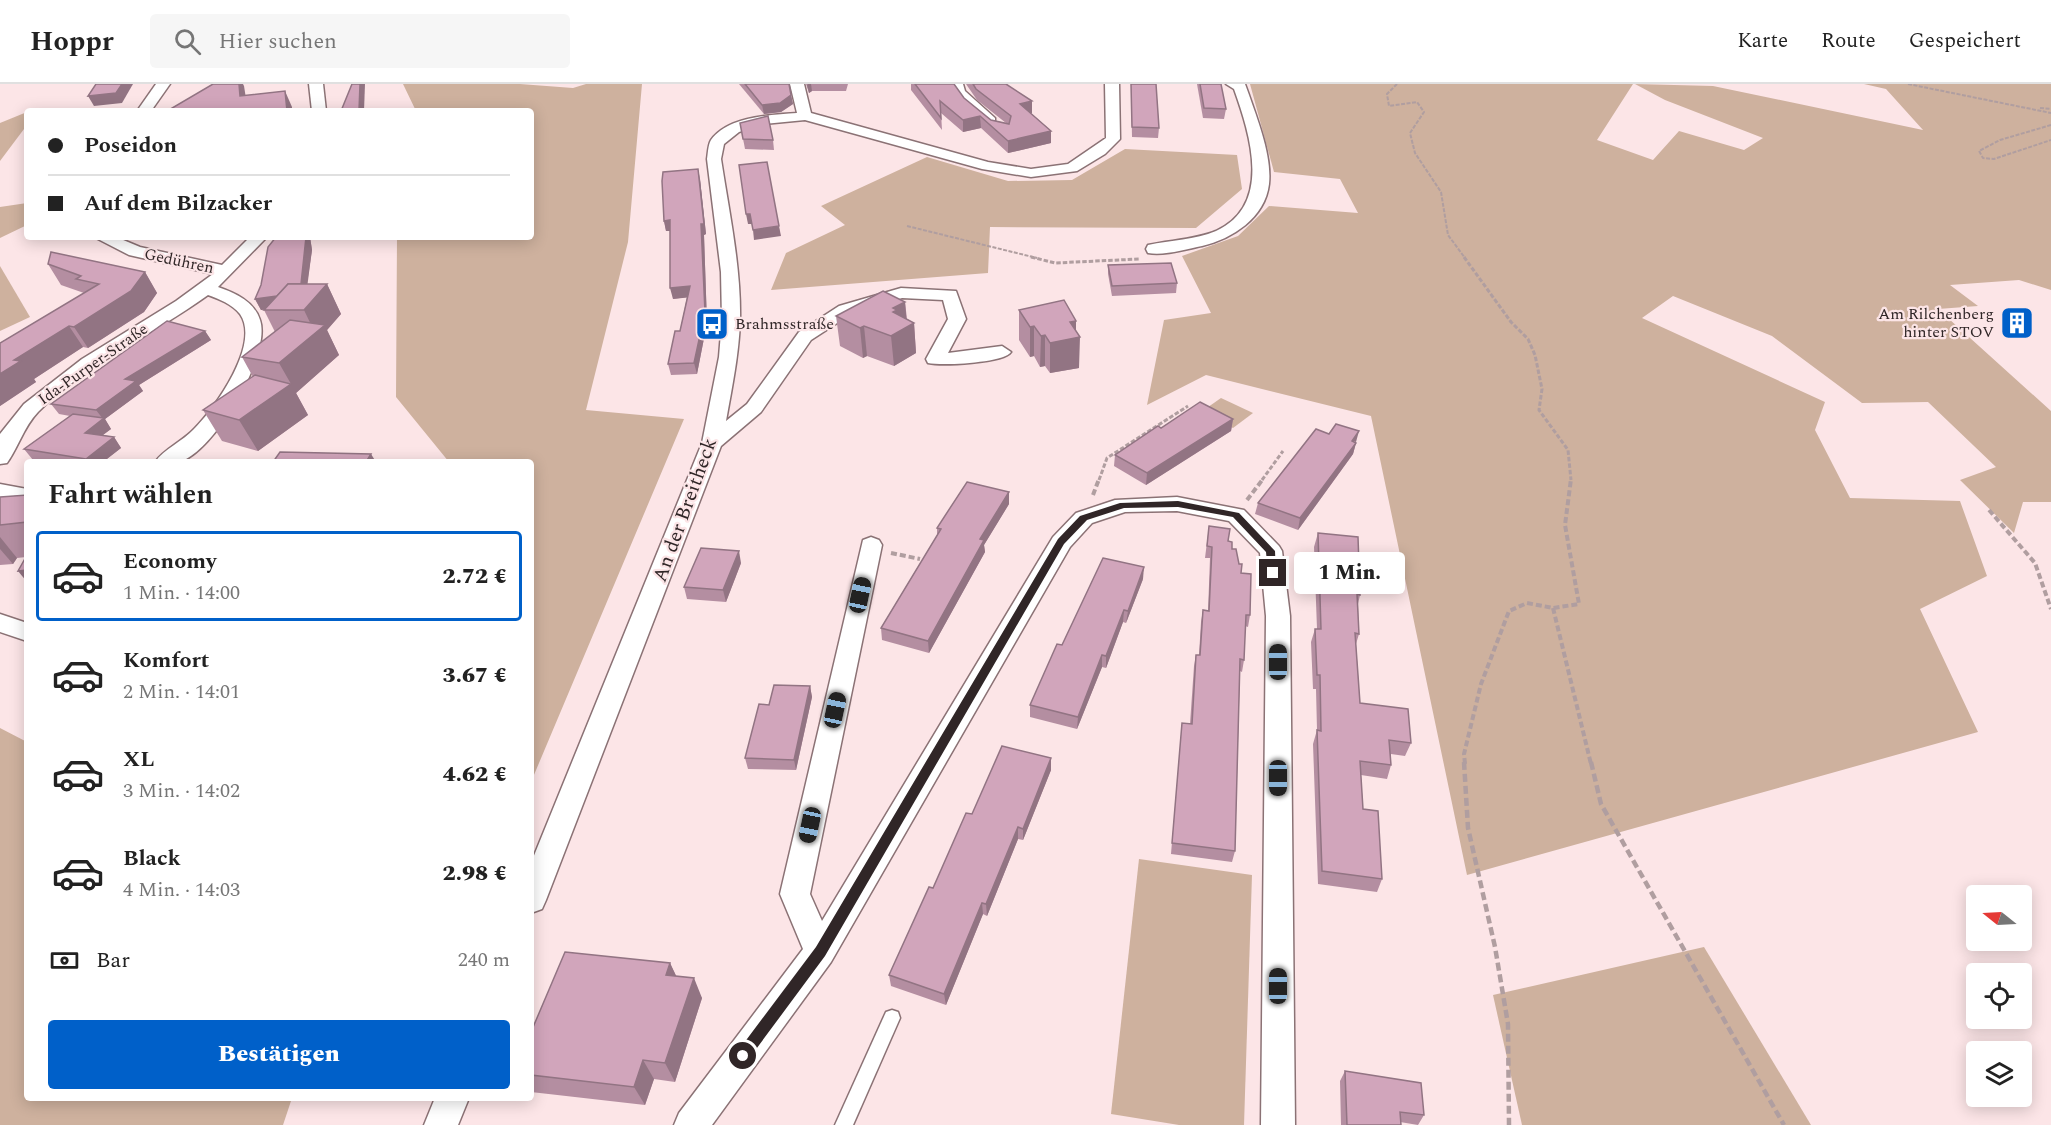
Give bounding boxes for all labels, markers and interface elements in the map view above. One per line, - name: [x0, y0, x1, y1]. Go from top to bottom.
- search box: [150, 14, 570, 68]
- text: Hoppr: [30, 20, 114, 63]
- icon: search: [171, 25, 204, 58]
- text: Hier suchen: [219, 25, 337, 58]
- text: Karte: [1737, 25, 1788, 57]
- text: Route: [1821, 25, 1876, 57]
- text: Gespeichert: [1909, 25, 2021, 57]
- text: Poseidon: [84, 129, 177, 162]
- text: Auf dem Bilzacker: [84, 187, 272, 220]
- street label: Gedühren: [142, 242, 216, 280]
- place label: Am Rilchenberg hinter STOV: [1878, 302, 1994, 344]
- building icon: Am Rilchenberg hinter STOV: [1999, 305, 2035, 341]
- bus stop icon: Brahmsstraße: [694, 306, 730, 342]
- place label: Brahmsstraße: [735, 312, 834, 336]
- street label: Ida-Purper-Straße: [33, 317, 153, 411]
- street label: An der Breitheck: [645, 434, 725, 586]
- text: Fahrt wählen: [48, 474, 213, 516]
- text: Economy: [123, 545, 216, 578]
- icon: car: [51, 549, 105, 603]
- callout: 1 Min.: [1294, 552, 1405, 594]
- text: 1 Min.: [1318, 558, 1381, 588]
- route end: [1259, 559, 1286, 586]
- text: 2.72 €: [443, 560, 507, 593]
- car: [847, 576, 873, 614]
- text: 1 Min. · 14:00: [123, 578, 240, 608]
- text: Komfort: [123, 644, 209, 677]
- car: [1269, 644, 1287, 680]
- icon: car: [51, 648, 105, 702]
- text: 3.67 €: [443, 659, 507, 692]
- text: 2 Min. · 14:01: [123, 677, 240, 707]
- car: [822, 691, 848, 729]
- text: XL: [123, 743, 154, 776]
- icon: car: [51, 747, 105, 801]
- text: 4.62 €: [443, 758, 507, 791]
- car: [1269, 760, 1287, 796]
- text: 3 Min. · 14:02: [123, 776, 240, 806]
- car: [797, 806, 823, 844]
- text: Black: [123, 842, 181, 875]
- icon: car: [51, 846, 105, 900]
- text: 2.98 €: [443, 857, 507, 890]
- text: 4 Min. · 14:03: [123, 875, 240, 905]
- north arrow: [1966, 885, 2032, 951]
- map controls: [1966, 885, 2032, 1107]
- icon: cash: [48, 944, 81, 977]
- text: Bar: [96, 944, 130, 977]
- text: 240 m: [458, 945, 510, 975]
- button: locate: [1966, 963, 2032, 1029]
- car: [1269, 968, 1287, 1004]
- button: Bestätigen: [48, 1020, 510, 1089]
- button: layers: [1966, 1041, 2032, 1107]
- route start: [729, 1042, 756, 1069]

